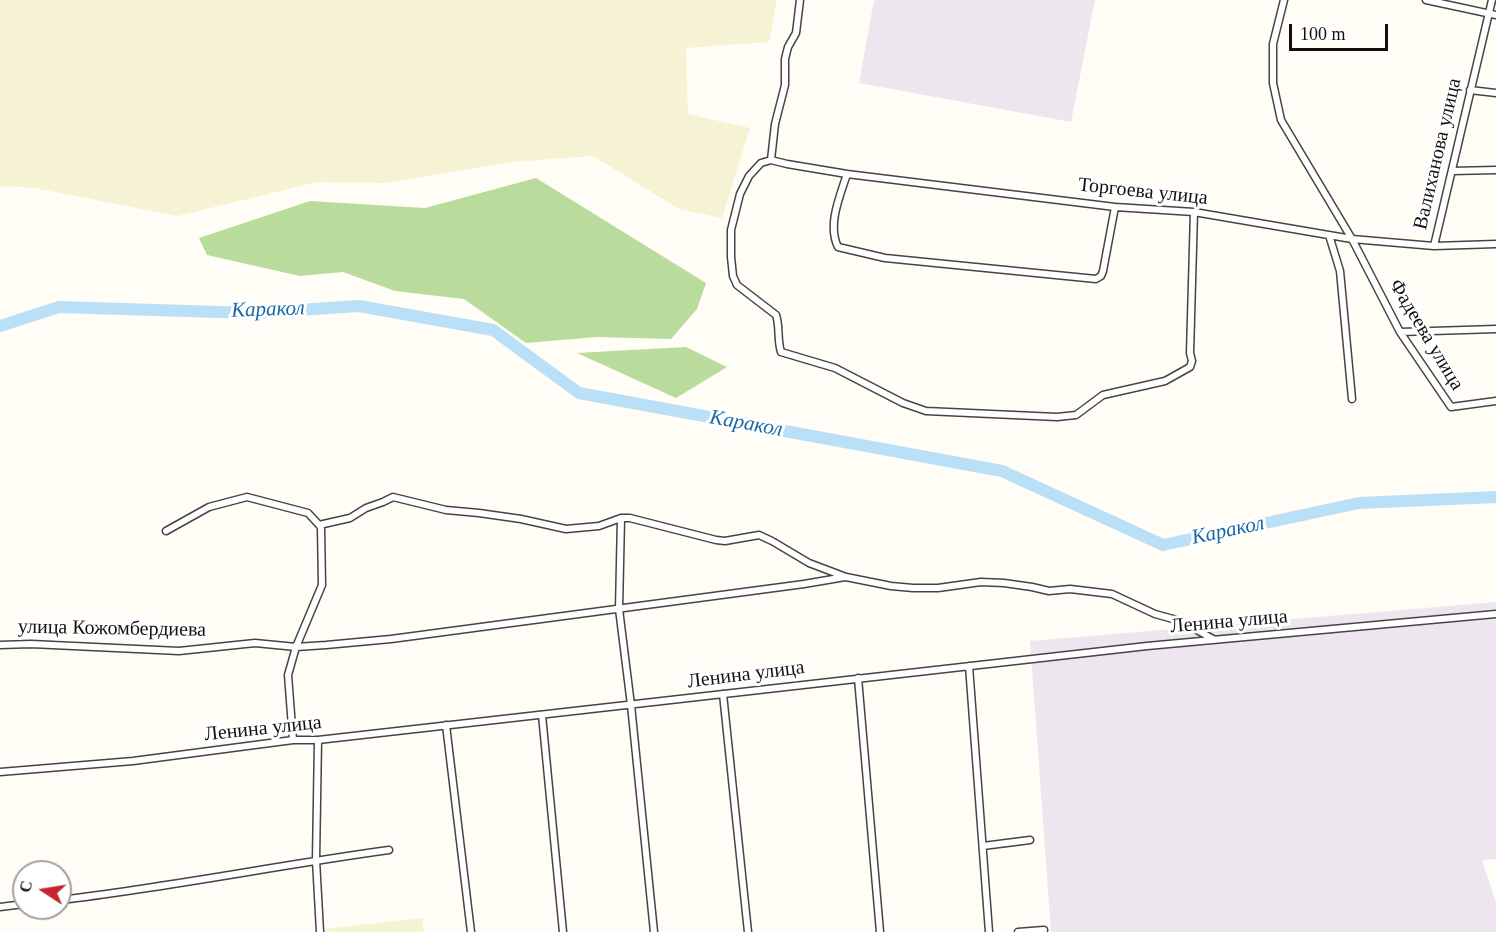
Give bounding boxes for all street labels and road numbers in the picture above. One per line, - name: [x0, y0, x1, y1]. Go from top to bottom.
- street label: Валиханова улица: [1409, 76, 1467, 232]
- street label: Торгоева улица: [1077, 173, 1209, 211]
- street label: Фадеева улица: [1384, 275, 1468, 395]
- street label: Ленина улица: [1169, 605, 1289, 639]
- street label: улица Кожомбердиева: [18, 615, 206, 643]
- street label: Ленина улица: [686, 656, 806, 694]
- street label: Ленина улица: [203, 711, 323, 747]

